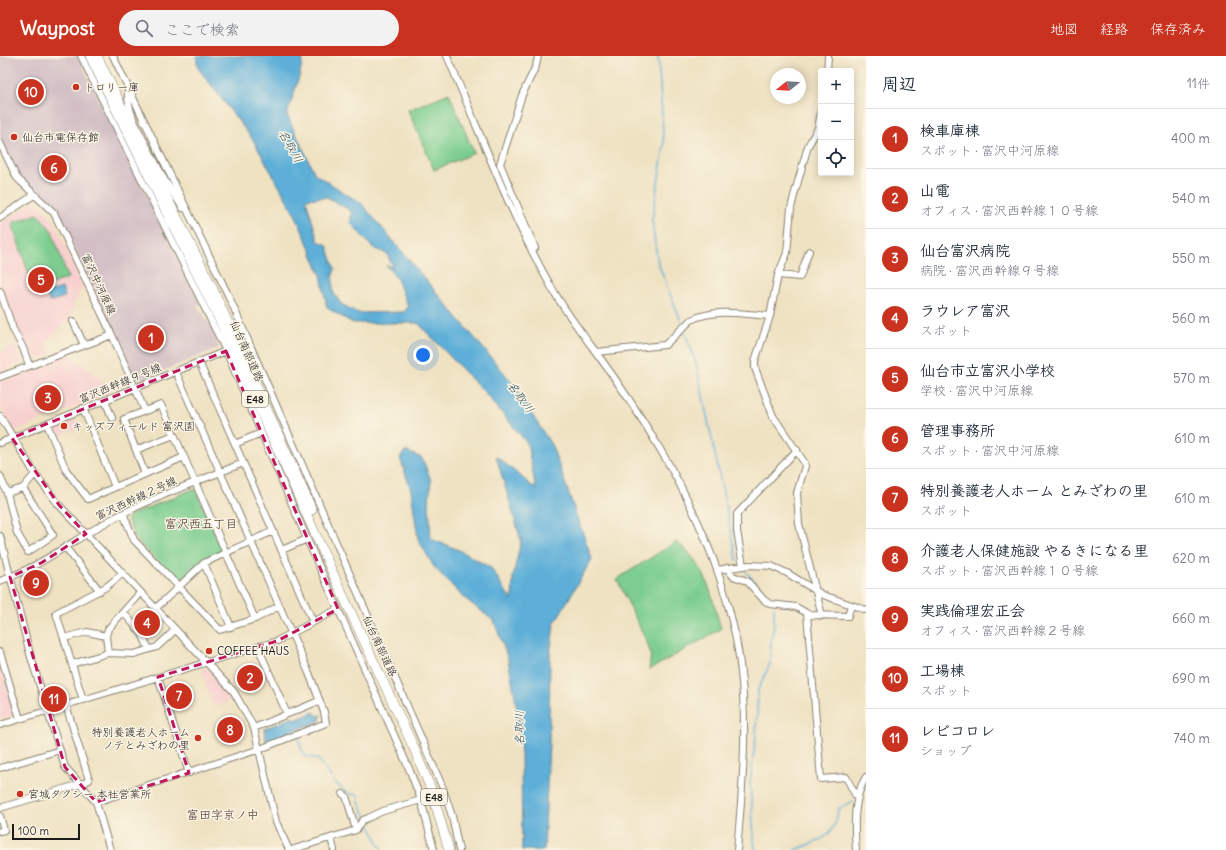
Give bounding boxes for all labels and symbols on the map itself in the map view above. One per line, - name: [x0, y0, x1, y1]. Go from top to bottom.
- north arrow: [770, 68, 806, 104]
- pin: 10: [18, 77, 44, 107]
- place label: トロリー庫: [84, 80, 139, 94]
- marker: トロリー庫: [71, 82, 81, 92]
- water label: 名取川: [276, 127, 306, 165]
- place label: 仙台市電保存館: [22, 130, 99, 144]
- marker: 仙台市電保存館: [9, 132, 19, 142]
- pin: 6: [41, 153, 67, 183]
- street label: 富沢中河原線: [79, 251, 119, 317]
- pin: 5: [28, 265, 54, 295]
- street label: 仙台南部道路: [227, 318, 267, 384]
- pin: 1: [138, 323, 164, 353]
- your location: [413, 345, 433, 365]
- street label: 富沢西幹線９号線: [77, 360, 163, 406]
- water label: 名取川: [504, 378, 538, 416]
- pin: 3: [35, 383, 61, 413]
- road number: E48: [242, 391, 268, 407]
- place label: キッズフィールド 富沢園: [72, 419, 195, 433]
- marker: キッズフィールド 富沢園: [59, 421, 69, 431]
- street label: 富沢西幹線２号線: [93, 473, 179, 523]
- district label: 富沢西五丁目: [165, 516, 237, 531]
- pin: 9: [23, 568, 49, 598]
- pin: 4: [134, 608, 160, 638]
- street label: 仙台南部道路: [360, 613, 400, 679]
- place label: COFFEE HAUS: [217, 644, 289, 658]
- marker: COFFEE HAUS: [204, 646, 214, 656]
- pin: 2: [237, 663, 263, 693]
- pin: 7: [166, 681, 192, 711]
- pin: 11: [41, 684, 67, 714]
- water label: 名取川: [511, 710, 527, 746]
- pin: 8: [217, 715, 243, 745]
- place label: 特別養護老人ホーム ノテとみざわの里: [91, 725, 190, 752]
- marker: 特別養護老人ホーム ノテとみざわの里: [193, 733, 203, 743]
- place label: 宮城タクシー 本社営業所: [28, 787, 151, 801]
- marker: 宮城タクシー 本社営業所: [15, 789, 25, 799]
- road number: E48: [421, 789, 447, 805]
- district label: 富田字京ノ中: [187, 807, 259, 822]
- scale bar: [12, 822, 80, 841]

